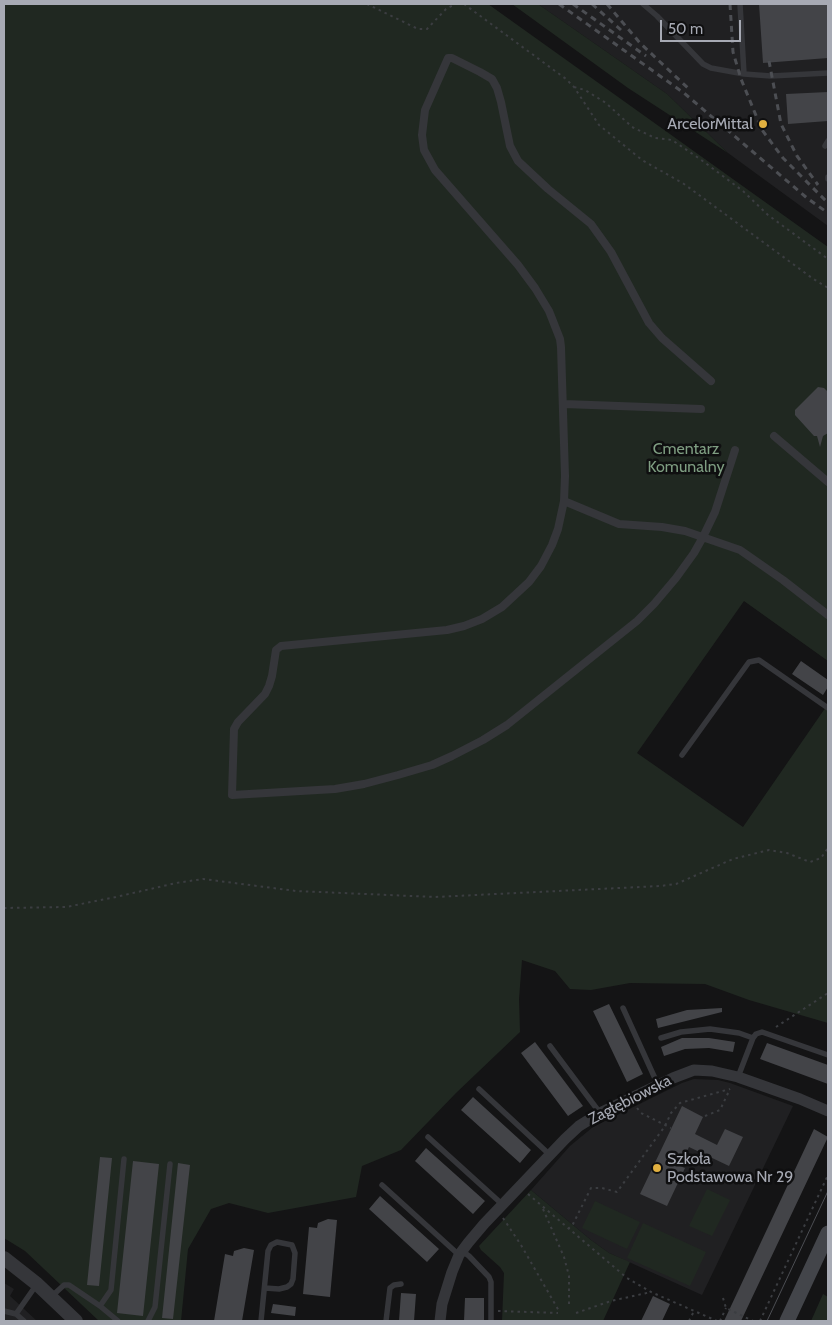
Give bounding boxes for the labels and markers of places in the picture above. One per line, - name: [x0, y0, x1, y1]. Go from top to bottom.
- place label: ArcelorMittal: [667, 114, 753, 134]
- marker: ArcelorMittal: [757, 118, 769, 130]
- place label: Szkoła Podstawowa Nr 29: [667, 1149, 793, 1187]
- marker: Szkoła Podstawowa Nr 29: [651, 1162, 663, 1174]

